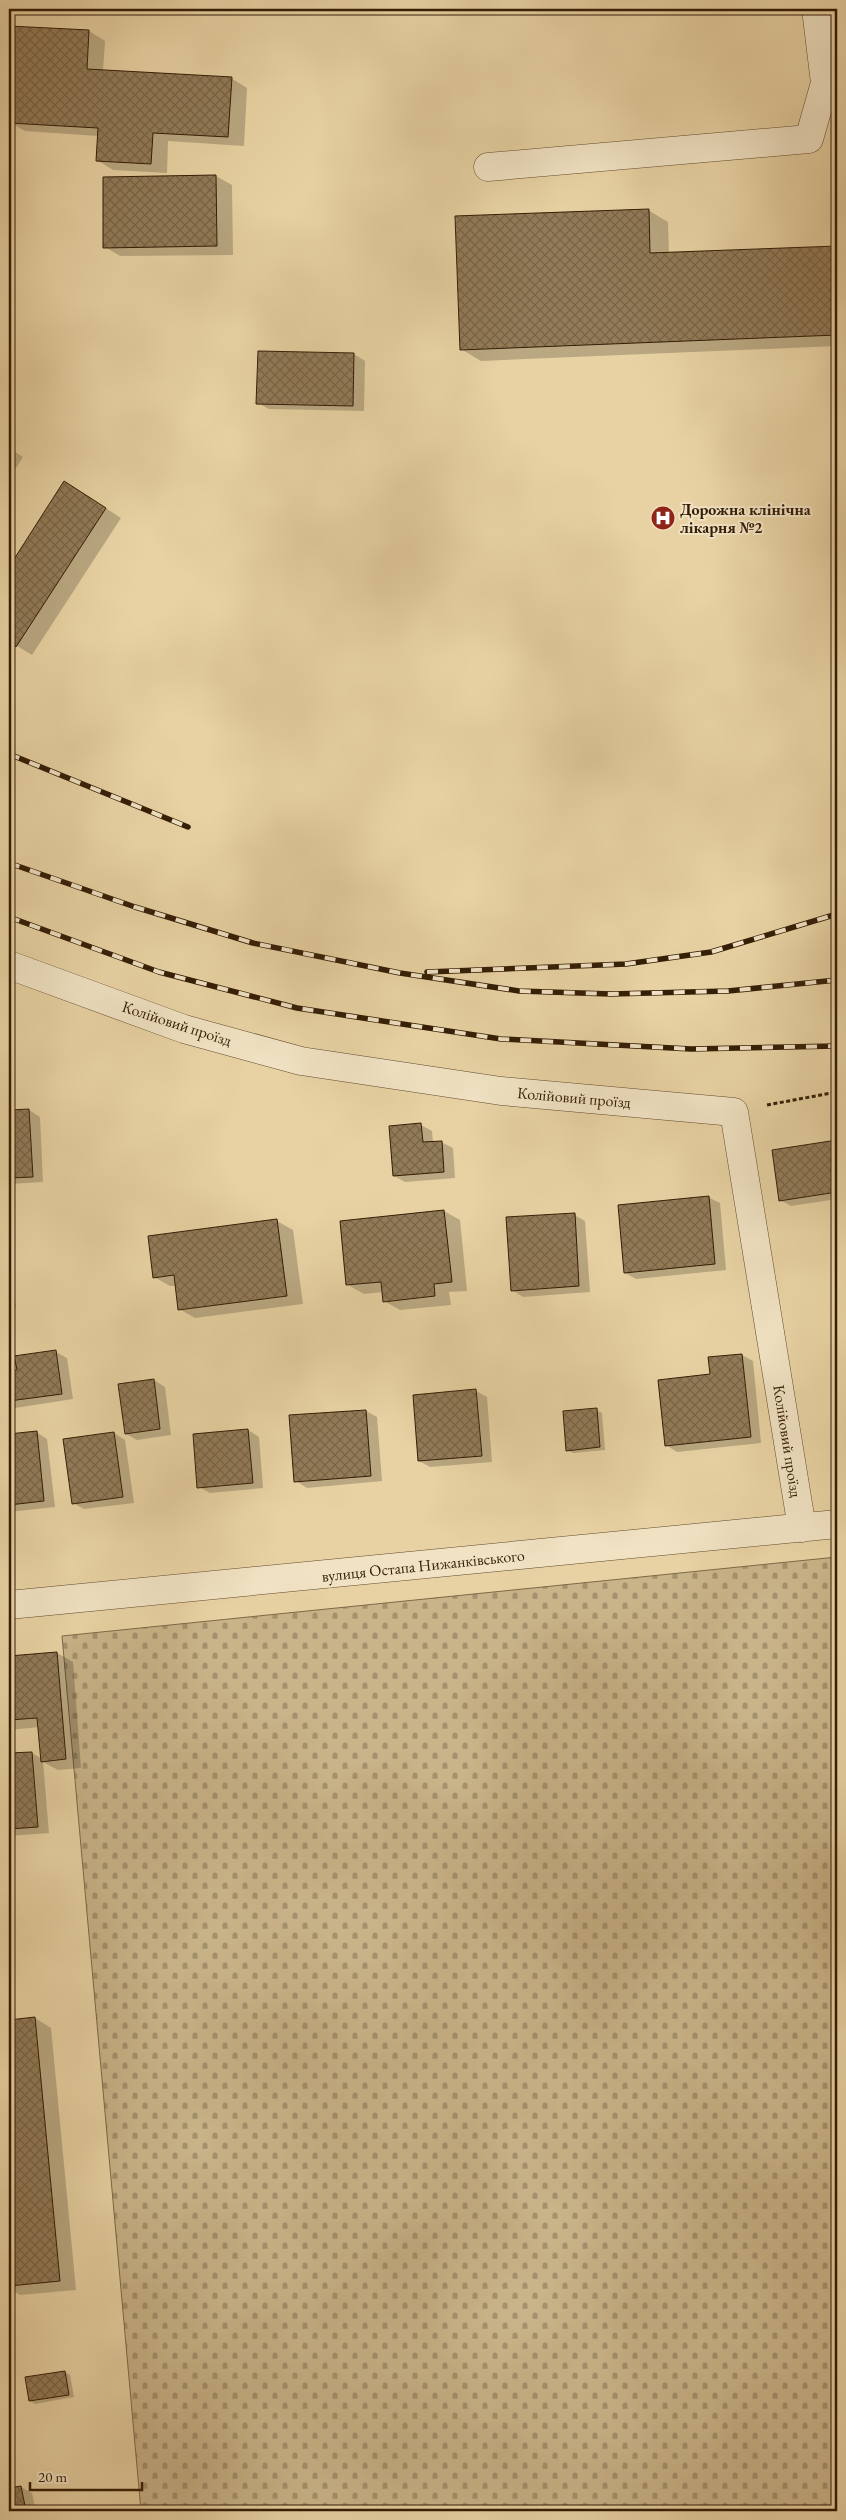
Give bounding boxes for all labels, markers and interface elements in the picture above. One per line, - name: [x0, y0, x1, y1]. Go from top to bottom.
- place label: Дорожна клінічна лікарня №2: [680, 499, 812, 538]
- hospital icon: Дорожна клінічна лікарня №2: [650, 505, 676, 531]
- street label: Колійовий проїзд: [119, 996, 235, 1051]
- street label: Колійовий проїзд: [516, 1082, 632, 1113]
- street label: Колійовий проїзд: [768, 1383, 807, 1500]
- street label: вулиця Остапа Нижанківського: [321, 1544, 526, 1587]
- scale bar: [30, 2460, 142, 2492]
- text: 20 m: [38, 2467, 67, 2486]

